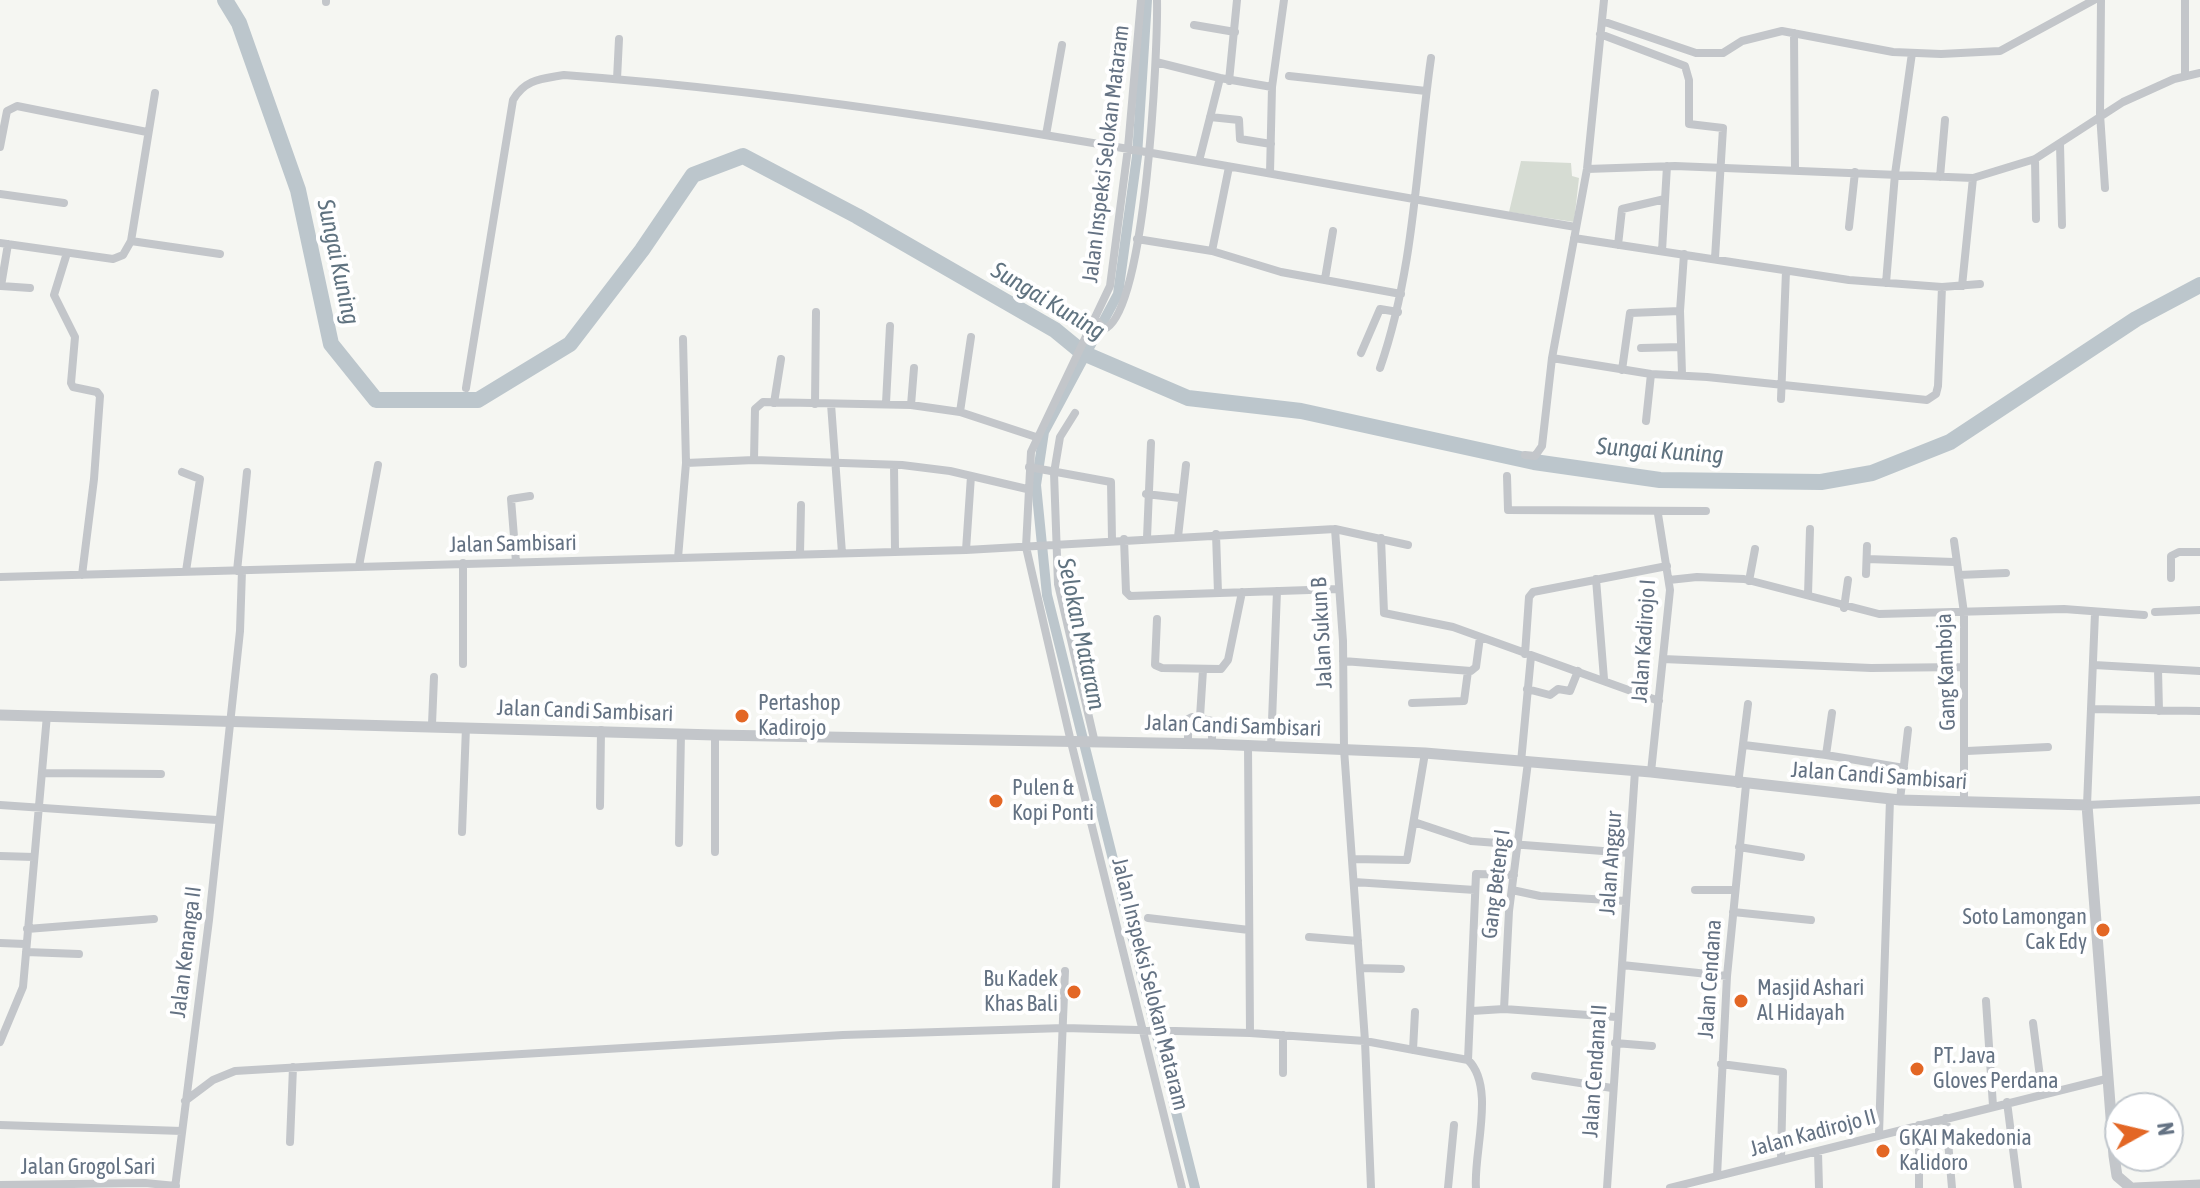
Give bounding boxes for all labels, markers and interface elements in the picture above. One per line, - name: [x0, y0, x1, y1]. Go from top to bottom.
- street label: Jalan Inspeksi Selokan Mataram: [1077, 24, 1135, 284]
- water label: Sungai Kuning: [311, 197, 365, 327]
- water label: Sungai Kuning: [986, 256, 1110, 346]
- water label: Sungai Kuning: [1595, 432, 1725, 470]
- street label: Jalan Sambisari: [449, 530, 577, 558]
- water label: Selokan Mataram: [1051, 556, 1111, 712]
- street label: Jalan Sukun B: [1306, 577, 1338, 689]
- street label: Jalan Kadirojo I: [1627, 578, 1661, 704]
- street label: Gang Kamboja: [1931, 613, 1961, 731]
- place label: Pertashop Kadirojo: [758, 690, 841, 742]
- street label: Jalan Candi Sambisari: [496, 695, 674, 727]
- marker: Pertashop Kadirojo: [733, 707, 751, 725]
- street label: Jalan Candi Sambisari: [1144, 710, 1322, 742]
- street label: Jalan Candi Sambisari: [1790, 757, 1968, 795]
- place label: Pulen & Kopi Ponti: [1012, 775, 1094, 826]
- marker: Pulen & Kopi Ponti: [987, 792, 1005, 810]
- street label: Jalan Anggur: [1594, 810, 1628, 916]
- street label: Gang Beteng I: [1476, 828, 1516, 940]
- street label: Jalan Inspeksi Selokan Mataram: [1106, 855, 1194, 1113]
- street label: Jalan Kenanga II: [165, 885, 207, 1019]
- place label: Soto Lamongan Cak Edy: [1962, 904, 2087, 956]
- street label: Jalan Cendana: [1693, 919, 1727, 1039]
- marker: Soto Lamongan Cak Edy: [2094, 921, 2112, 939]
- place label: Bu Kadek Khas Bali: [983, 966, 1058, 1018]
- place label: Masjid Ashari Al Hidayah: [1757, 975, 1864, 1026]
- marker: Bu Kadek Khas Bali: [1065, 983, 1083, 1001]
- marker: Masjid Ashari Al Hidayah: [1732, 992, 1750, 1010]
- street label: Jalan Cendana II: [1577, 1004, 1613, 1138]
- place label: PT. Java Gloves Perdana: [1933, 1043, 2059, 1094]
- marker: PT. Java Gloves Perdana: [1908, 1060, 1926, 1078]
- north arrow: [2104, 1092, 2184, 1172]
- street label: Jalan Kadirojo II: [1747, 1103, 1879, 1163]
- text: N: [2152, 1121, 2180, 1137]
- place label: GKAI Makedonia Kalidoro: [1899, 1125, 2032, 1176]
- marker: GKAI Makedonia Kalidoro: [1874, 1142, 1892, 1160]
- street label: Jalan Grogol Sari: [21, 1154, 155, 1180]

